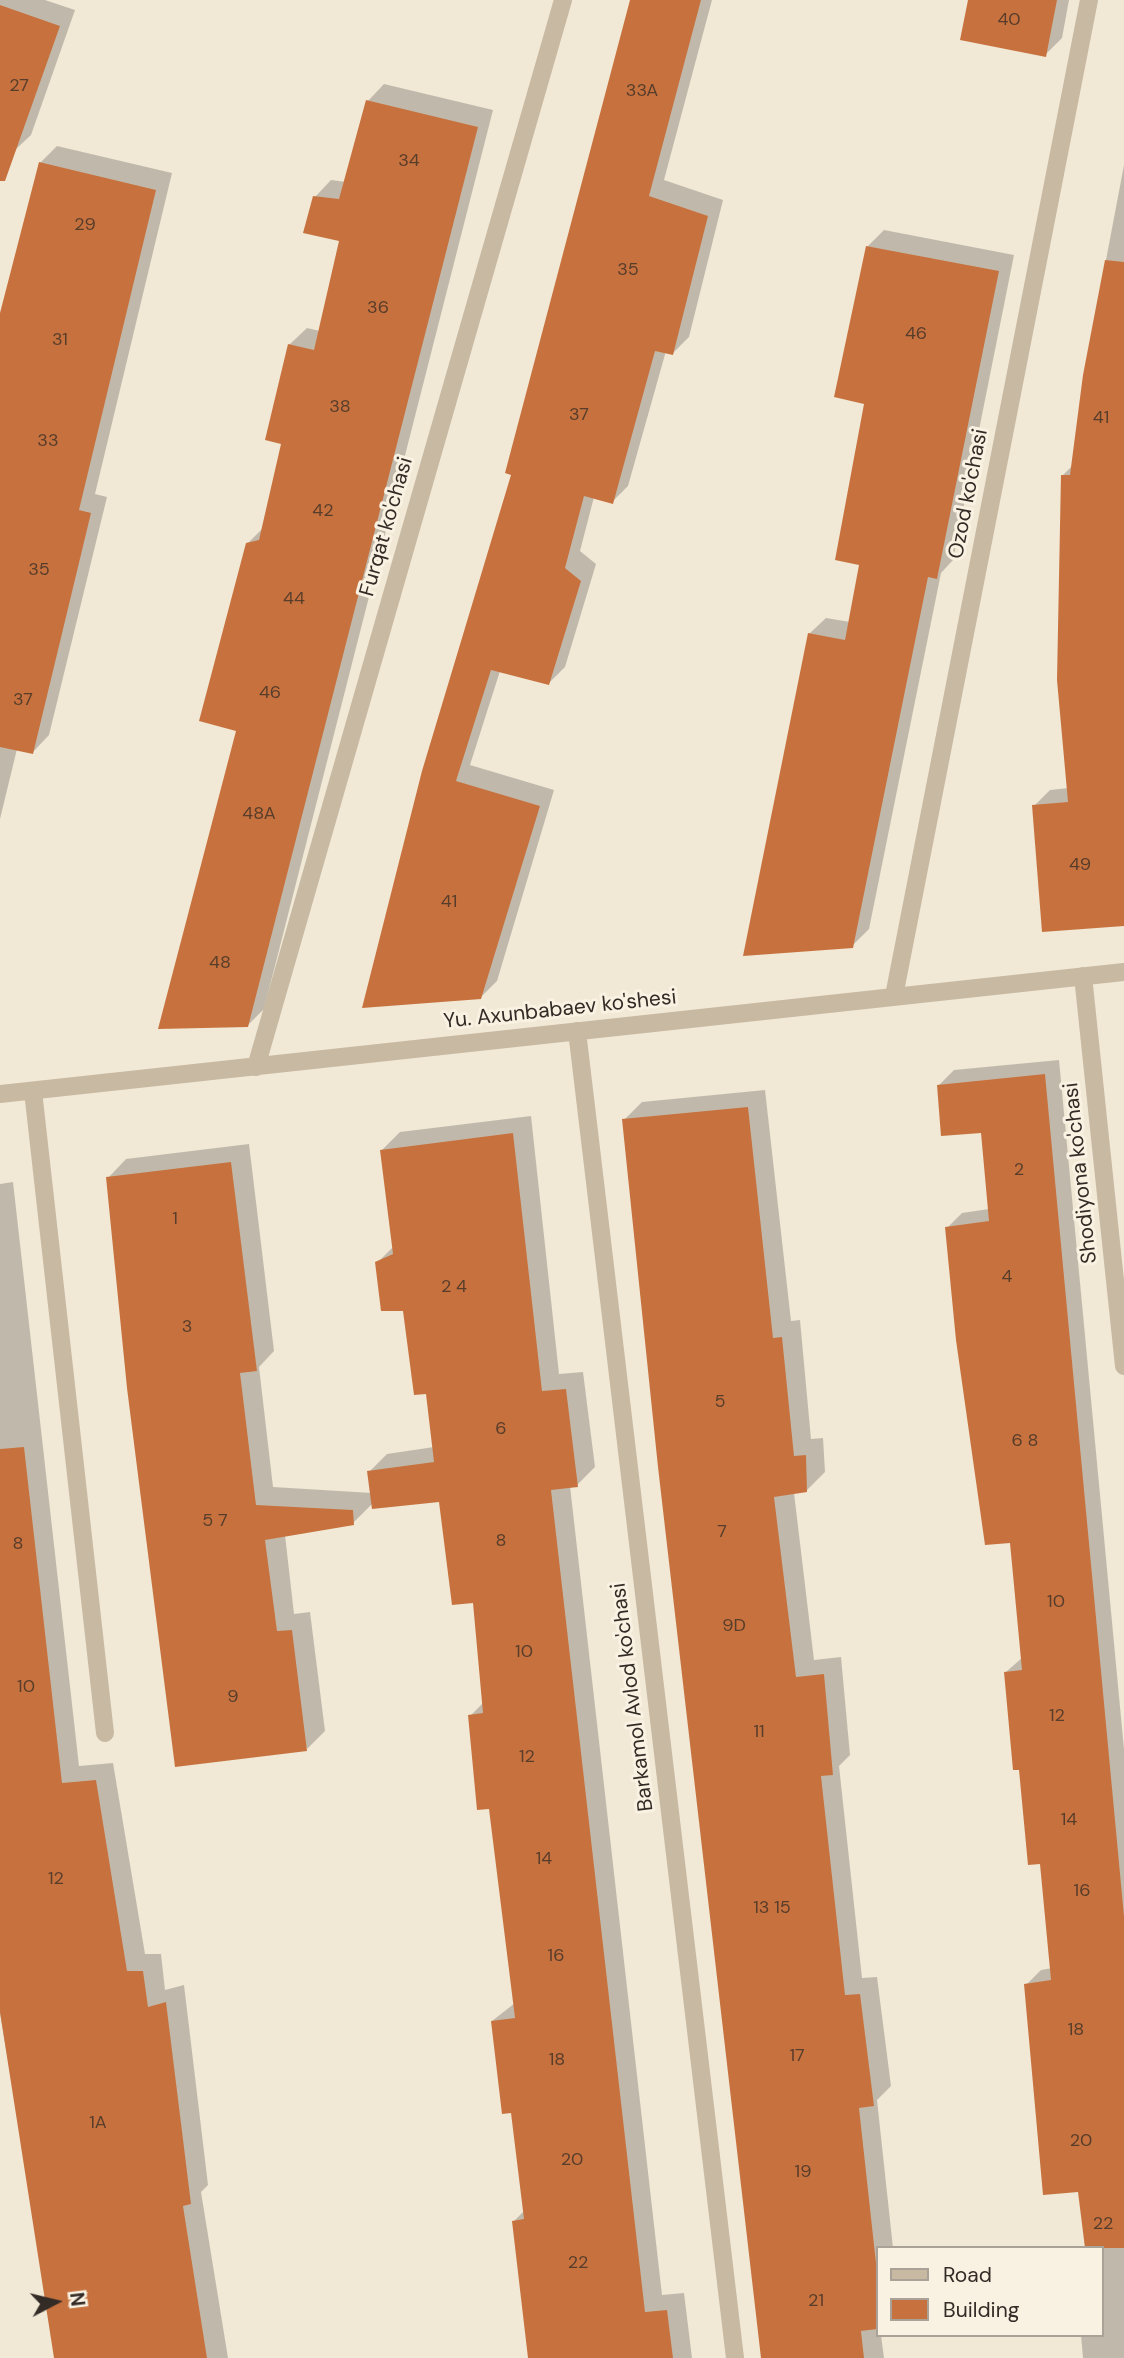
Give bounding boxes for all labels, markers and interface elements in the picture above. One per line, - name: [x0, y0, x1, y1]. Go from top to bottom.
- house number: 40: [997, 9, 1021, 31]
- house number: 27: [9, 75, 29, 97]
- house number: 33A: [626, 80, 658, 102]
- house number: 34: [398, 150, 420, 172]
- house number: 29: [74, 214, 96, 236]
- house number: 35: [617, 259, 639, 281]
- house number: 36: [367, 297, 389, 319]
- house number: 46: [905, 323, 927, 345]
- house number: 31: [52, 329, 68, 351]
- house number: 38: [329, 396, 351, 418]
- house number: 37: [569, 404, 589, 426]
- house number: 41: [1093, 407, 1109, 429]
- street label: Ozod ko'chasi: [944, 427, 994, 561]
- house number: 33: [37, 430, 59, 452]
- street label: Furqat ko'chasi: [355, 454, 419, 600]
- house number: 42: [312, 500, 334, 522]
- house number: 35: [28, 559, 50, 581]
- house number: 44: [283, 588, 305, 610]
- house number: 46: [259, 682, 281, 704]
- house number: 37: [13, 689, 33, 711]
- house number: 48A: [242, 803, 276, 825]
- house number: 49: [1069, 854, 1091, 876]
- house number: 41: [441, 891, 457, 913]
- house number: 48: [209, 952, 231, 974]
- street label: Yu. Axunbabaev ko'shesi: [442, 985, 678, 1035]
- street label: Shodiyona ko'chasi: [1059, 1081, 1103, 1265]
- house number: 2: [1014, 1159, 1024, 1181]
- house number: 1: [172, 1208, 178, 1230]
- house number: 4: [1002, 1266, 1012, 1288]
- house number: 2 4: [441, 1276, 467, 1298]
- house number: 3: [182, 1316, 192, 1338]
- house number: 5: [715, 1391, 725, 1413]
- house number: 6: [495, 1418, 507, 1440]
- house number: 6 8: [1011, 1430, 1039, 1452]
- house number: 5 7: [202, 1510, 228, 1532]
- house number: 7: [717, 1521, 727, 1543]
- house number: 8: [496, 1530, 506, 1552]
- house number: 8: [13, 1533, 23, 1555]
- street label: Barkamol Avlod ko'chasi: [606, 1581, 660, 1813]
- house number: 10: [1047, 1591, 1065, 1613]
- house number: 9D: [722, 1615, 746, 1637]
- house number: 10: [515, 1641, 533, 1663]
- house number: 10: [17, 1676, 35, 1698]
- house number: 9: [227, 1686, 239, 1708]
- house number: 12: [1049, 1705, 1065, 1727]
- house number: 11: [753, 1721, 765, 1743]
- house number: 12: [519, 1746, 535, 1768]
- house number: 14: [1061, 1809, 1077, 1831]
- house number: 14: [536, 1848, 552, 1870]
- house number: 12: [48, 1868, 64, 1890]
- house number: 16: [1074, 1880, 1090, 1902]
- house number: 13 15: [753, 1897, 791, 1919]
- house number: 16: [548, 1945, 564, 1967]
- house number: 18: [1068, 2019, 1084, 2041]
- house number: 17: [789, 2045, 805, 2067]
- house number: 18: [549, 2049, 565, 2071]
- house number: 1A: [89, 2112, 107, 2134]
- house number: 20: [1070, 2130, 1092, 2152]
- house number: 20: [561, 2149, 583, 2171]
- house number: 19: [795, 2161, 811, 2183]
- house number: 22: [1093, 2213, 1113, 2235]
- legend: [876, 2246, 1103, 2337]
- house number: 22: [568, 2252, 588, 2274]
- text: Road: [943, 2261, 992, 2289]
- north arrow: [21, 2267, 91, 2337]
- house number: 21: [808, 2290, 824, 2312]
- text: N: [64, 2291, 91, 2308]
- text: Building: [943, 2296, 1019, 2324]

